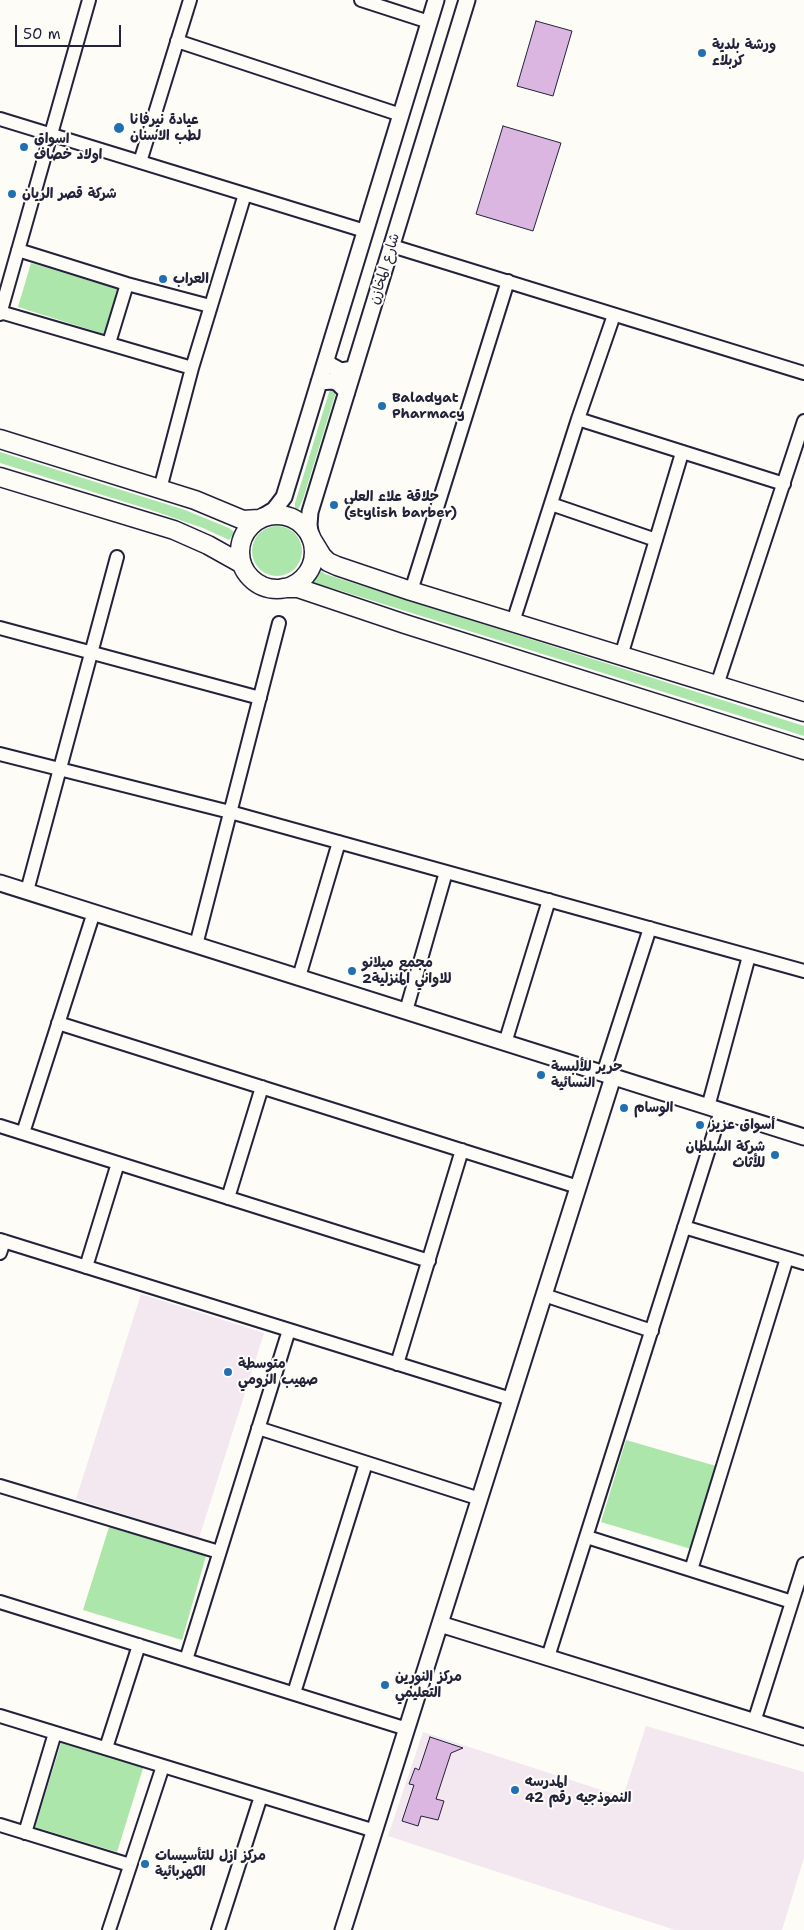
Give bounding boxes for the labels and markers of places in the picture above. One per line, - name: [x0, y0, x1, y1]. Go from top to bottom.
- place label: ورشة بلدية كربلاء: [712, 37, 776, 70]
- marker: ورشة بلدية كربلاء: [696, 47, 708, 59]
- place label: عيادة نيرفانا لطب الاسنان: [130, 112, 201, 144]
- marker: عيادة نيرفانا لطب الاسنان: [112, 121, 126, 135]
- place label: اسواق اولاد خصاف: [34, 131, 102, 164]
- marker: اسواق اولاد خصاف: [18, 141, 30, 153]
- place label: شركة قصر الريان: [22, 186, 117, 202]
- marker: شركة قصر الريان: [6, 188, 18, 200]
- place label: العراب: [173, 271, 209, 287]
- marker: العراب: [157, 273, 169, 285]
- place label: Baladyat Pharmacy: [392, 390, 465, 422]
- marker: Baladyat Pharmacy: [376, 400, 388, 412]
- place label: حلاقة علاء العلي (stylish barber): [344, 489, 457, 522]
- marker: حلاقة علاء العلي (stylish barber): [328, 499, 340, 511]
- place label: مجمع ميلانو للاواني المنزلية2: [362, 955, 452, 988]
- marker: مجمع ميلانو للاواني المنزلية2: [346, 965, 358, 977]
- place label: حرير للألبسة النسائية: [551, 1059, 622, 1092]
- marker: حرير للألبسة النسائية: [535, 1069, 547, 1081]
- place label: الوسام: [634, 1100, 673, 1116]
- marker: الوسام: [618, 1102, 630, 1114]
- place label: أسواق عزيز: [710, 1117, 775, 1133]
- marker: أسواق عزيز: [694, 1119, 706, 1131]
- place label: شركة السلطان للأثاث: [685, 1139, 765, 1172]
- marker: شركة السلطان للأثاث: [769, 1149, 781, 1161]
- place label: متوسطة صهيب الرومي: [238, 1356, 318, 1388]
- marker: متوسطة صهيب الرومي: [222, 1366, 234, 1378]
- place label: مركز النورين التعليمي: [395, 1669, 462, 1701]
- marker: مركز النورين التعليمي: [379, 1679, 391, 1691]
- place label: المدرسه النموذجيه رقم 42: [525, 1774, 631, 1806]
- marker: المدرسه النموذجيه رقم 42: [509, 1784, 521, 1796]
- place label: مركز ازل للتأسيسات الكهربائية: [155, 1848, 266, 1880]
- marker: مركز ازل للتأسيسات الكهربائية: [139, 1858, 151, 1870]

